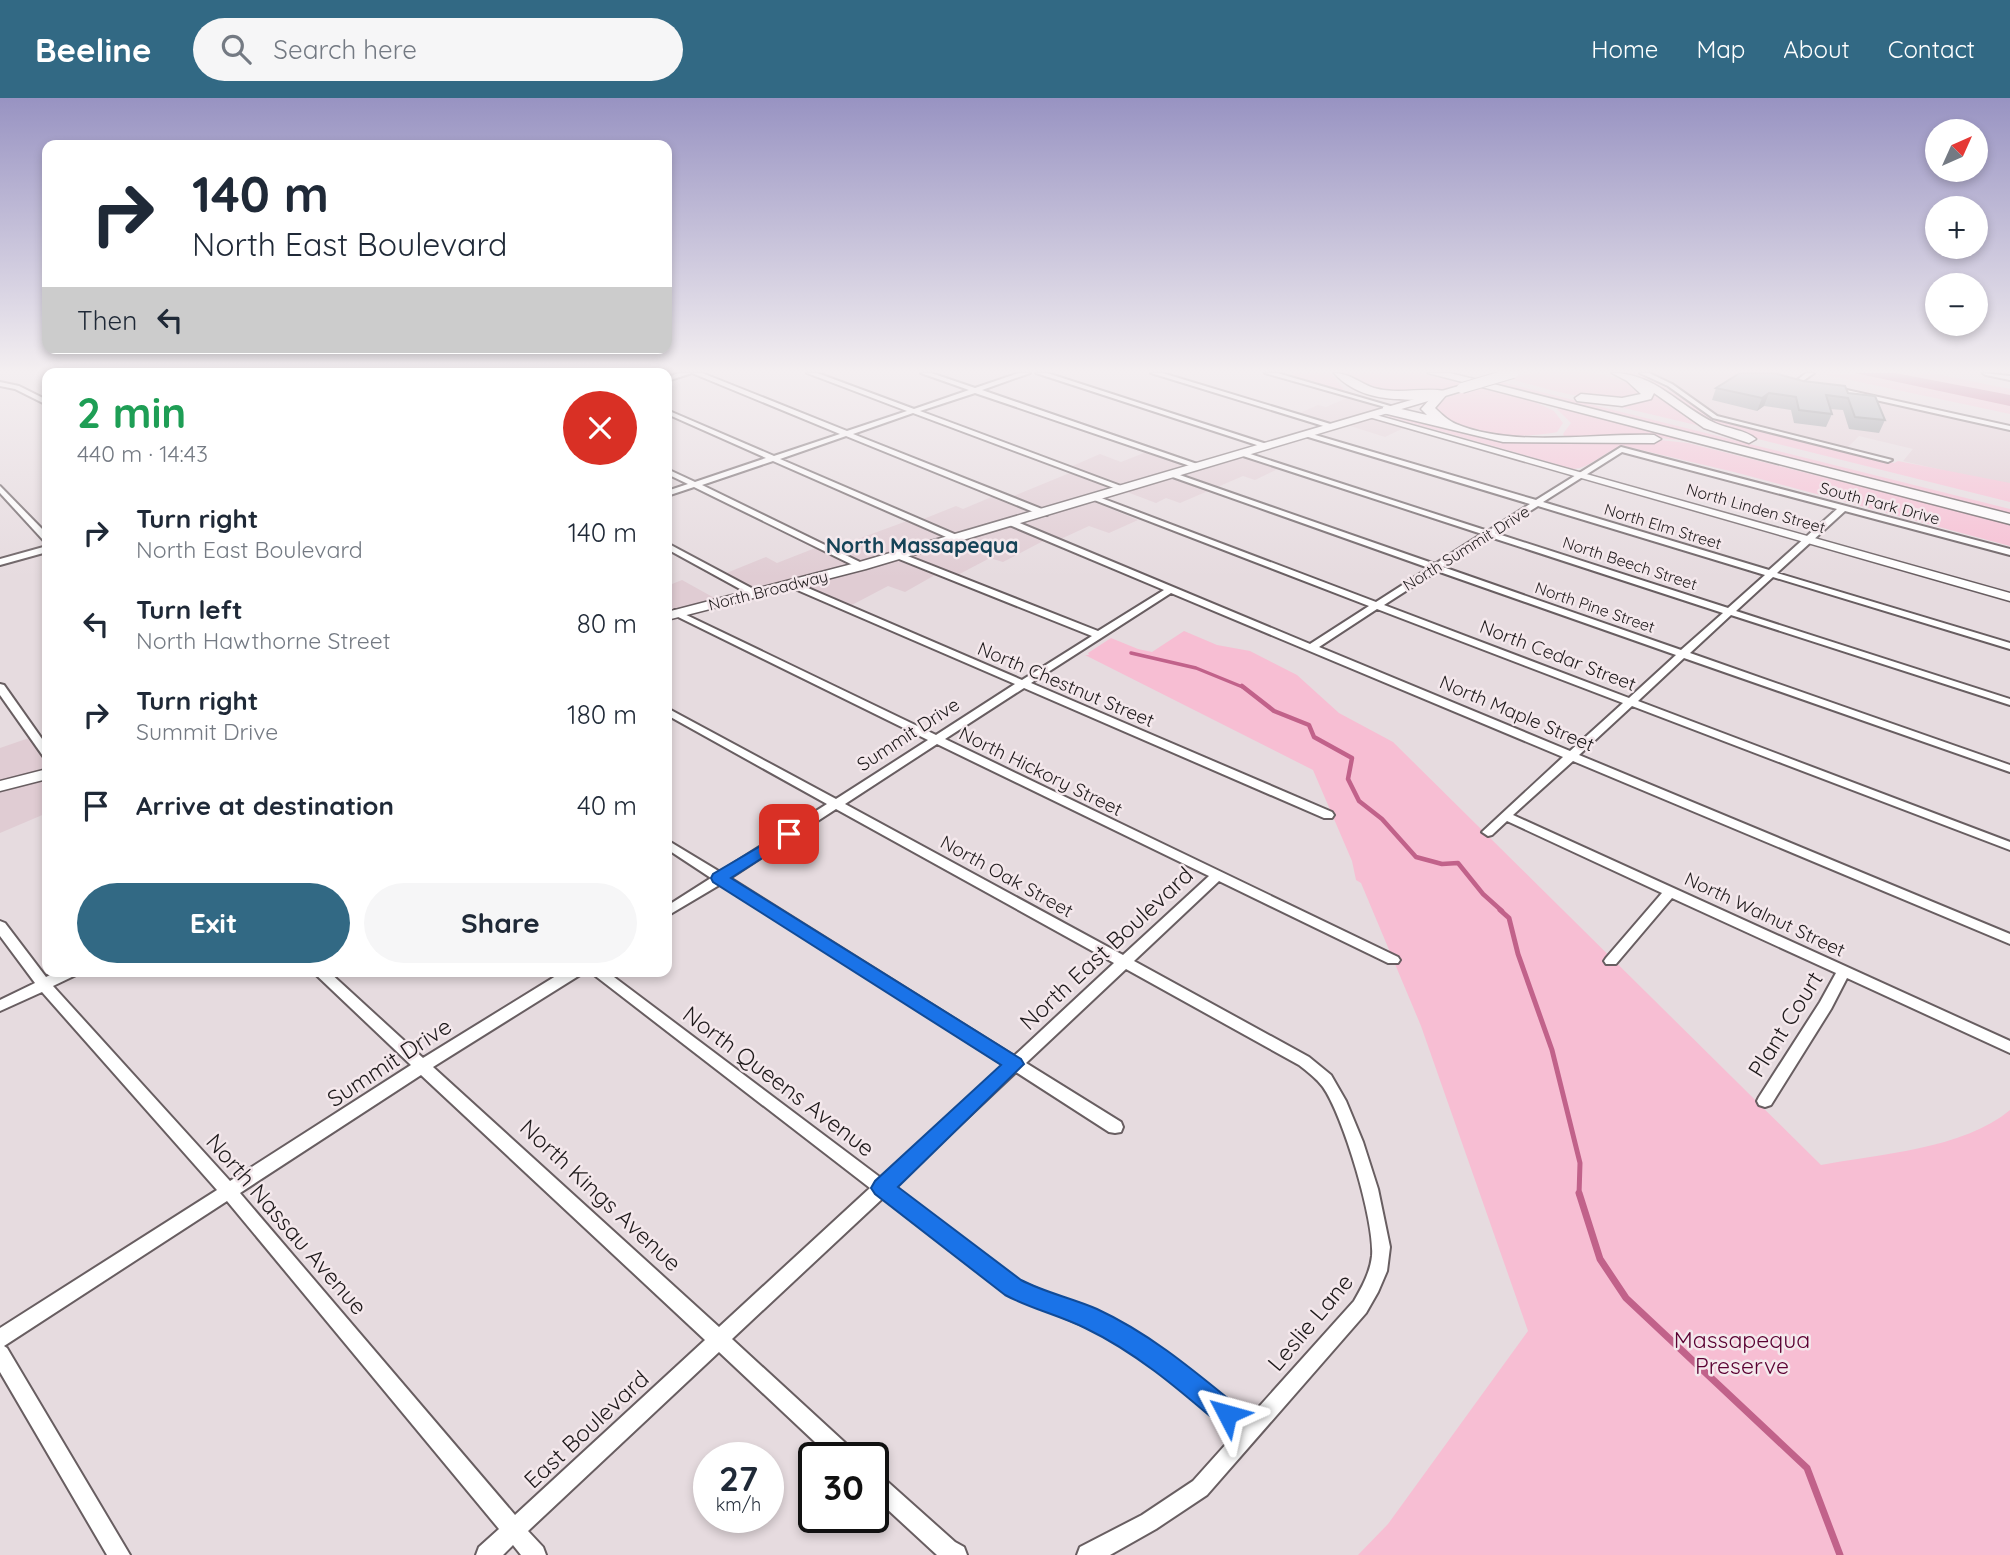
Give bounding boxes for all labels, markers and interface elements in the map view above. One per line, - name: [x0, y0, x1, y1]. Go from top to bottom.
- search box: [193, 18, 683, 81]
- text: Beeline: [35, 29, 151, 70]
- icon: search: [217, 30, 255, 68]
- text: Search here: [273, 33, 417, 66]
- text: Home: [1591, 34, 1658, 64]
- text: Map: [1696, 34, 1745, 64]
- text: About: [1783, 34, 1850, 64]
- text: Contact: [1888, 34, 1975, 64]
- north arrow: [1925, 119, 1988, 182]
- map controls: [1925, 119, 1988, 336]
- text: 140 m: [192, 163, 329, 224]
- icon: right: [77, 168, 168, 259]
- button: +: [1925, 196, 1988, 259]
- text: North East Boulevard: [192, 224, 507, 264]
- button: −: [1925, 273, 1988, 336]
- icon: left: [151, 301, 189, 339]
- text: Then: [77, 304, 137, 337]
- text: 2 min: [77, 386, 186, 439]
- button: close: [563, 391, 637, 465]
- text: 440 m · 14:43: [77, 439, 208, 468]
- street label: South Park Drive: [1818, 477, 1942, 529]
- street label: North Linden Street: [1684, 479, 1828, 537]
- street label: North Elm Street: [1602, 499, 1724, 553]
- street label: North Summit Drive: [1399, 501, 1533, 595]
- text: Turn right: [136, 502, 258, 535]
- icon: right: [77, 514, 115, 552]
- text: 140 m: [568, 516, 637, 549]
- district label: North Massapequa: [826, 532, 1018, 558]
- street label: North Beech Street: [1560, 532, 1700, 594]
- text: North East Boulevard: [136, 535, 363, 564]
- street label: North Broadway: [706, 565, 830, 615]
- street label: North Pine Street: [1532, 577, 1658, 637]
- text: Turn left: [136, 593, 243, 626]
- icon: left: [77, 605, 115, 643]
- text: 80 m: [577, 607, 637, 640]
- street label: North Cedar Street: [1476, 614, 1640, 696]
- text: North Hawthorne Street: [136, 626, 390, 655]
- street label: North Chestnut Street: [974, 636, 1158, 732]
- street label: North Maple Street: [1436, 670, 1598, 756]
- text: Turn right: [136, 684, 258, 717]
- street label: Summit Drive: [852, 692, 964, 776]
- icon: right: [77, 696, 115, 734]
- text: 180 m: [567, 698, 637, 731]
- text: Summit Drive: [136, 717, 278, 746]
- street label: North Hickory Street: [955, 721, 1127, 821]
- icon: arrive: [77, 787, 115, 825]
- text: Arrive at destination: [136, 789, 394, 822]
- text: 40 m: [577, 789, 637, 822]
- pin: [759, 804, 819, 864]
- icon: arrive: [770, 815, 808, 853]
- street label: North Oak Street: [936, 830, 1078, 922]
- street label: North East Boulevard: [1013, 860, 1199, 1036]
- street label: North Walnut Street: [1681, 866, 1849, 962]
- button: Exit: [77, 883, 350, 963]
- button: Share: [364, 883, 637, 963]
- street label: Plant Court: [1741, 966, 1829, 1082]
- street label: North Queens Avenue: [677, 999, 881, 1163]
- street label: Summit Drive: [321, 1011, 457, 1113]
- street label: North Kings Avenue: [514, 1113, 688, 1277]
- street label: North Nassau Avenue: [200, 1127, 374, 1321]
- street label: Leslie Lane: [1261, 1267, 1359, 1377]
- park label: Massapequa Preserve: [1674, 1325, 1810, 1380]
- street label: East Boulevard: [518, 1364, 654, 1494]
- position arrow: [1190, 1377, 1264, 1451]
- speed limit sign: 30: [798, 1442, 889, 1533]
- text: 27: [719, 1456, 758, 1500]
- text: km/h: [716, 1493, 761, 1516]

